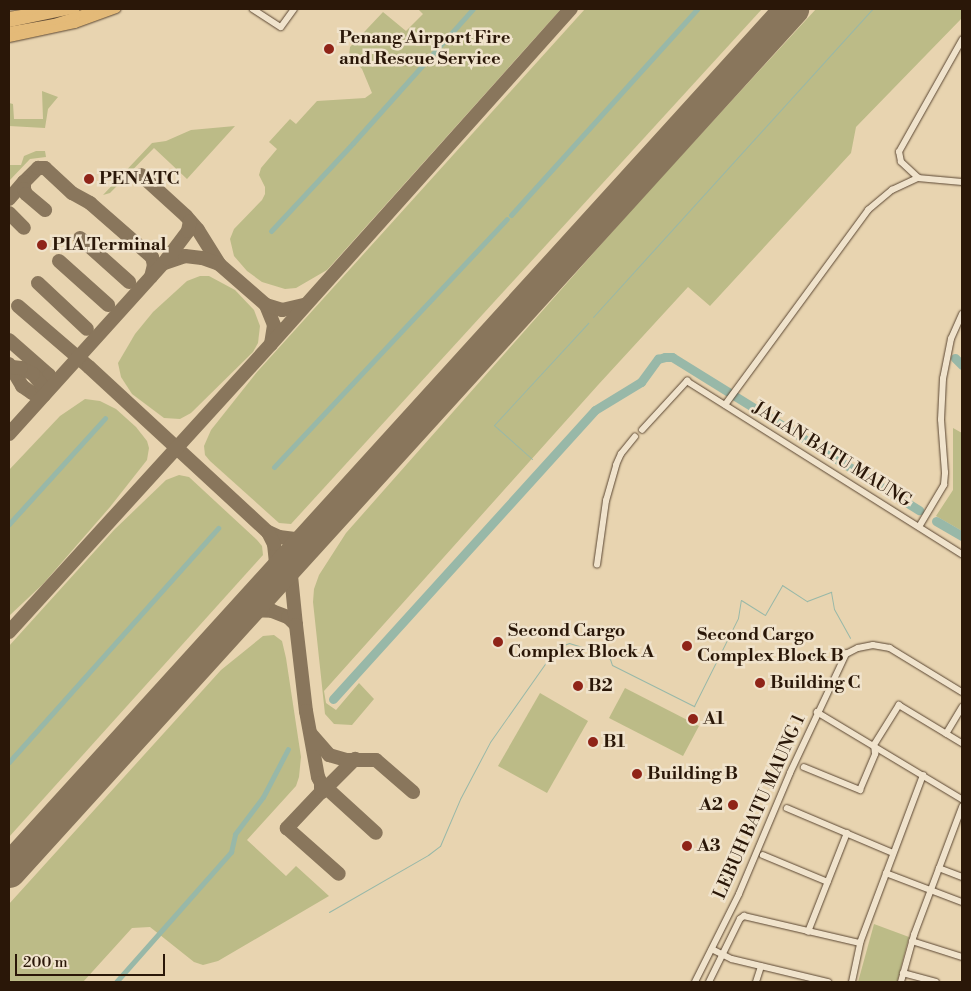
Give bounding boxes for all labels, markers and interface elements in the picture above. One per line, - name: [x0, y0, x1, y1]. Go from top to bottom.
- place label: Penang Airport Fire and Rescue Service: [339, 28, 510, 70]
- marker: Penang Airport Fire and Rescue Service: [323, 43, 335, 55]
- place label: PEN ATC: [99, 168, 179, 190]
- marker: PEN ATC: [83, 173, 95, 185]
- place label: PIA Terminal: [52, 234, 166, 256]
- marker: PIA Terminal: [36, 239, 48, 251]
- street label: JALAN BATU MAUNG: [749, 397, 915, 513]
- place label: Second Cargo Complex Block A: [508, 621, 654, 664]
- place label: Second Cargo Complex Block B: [697, 625, 844, 668]
- marker: Second Cargo Complex Block A: [492, 636, 504, 648]
- marker: Second Cargo Complex Block B: [681, 640, 693, 652]
- place label: Building C: [770, 672, 860, 694]
- place label: B2: [588, 675, 613, 697]
- marker: Building C: [754, 677, 766, 689]
- marker: B2: [572, 680, 584, 692]
- place label: A1: [703, 708, 725, 730]
- street label: LEBUH BATU MAUNG 1: [709, 711, 811, 903]
- marker: A1: [687, 713, 699, 725]
- place label: B1: [603, 731, 625, 753]
- marker: B1: [587, 736, 599, 748]
- place label: Building B: [647, 763, 738, 785]
- marker: Building B: [631, 768, 643, 780]
- place label: A2: [699, 794, 723, 816]
- marker: A2: [727, 799, 739, 811]
- place label: A3: [697, 835, 721, 857]
- marker: A3: [681, 840, 693, 852]
- scale bar: [18, 944, 168, 976]
- text: 200 m: [23, 953, 68, 972]

